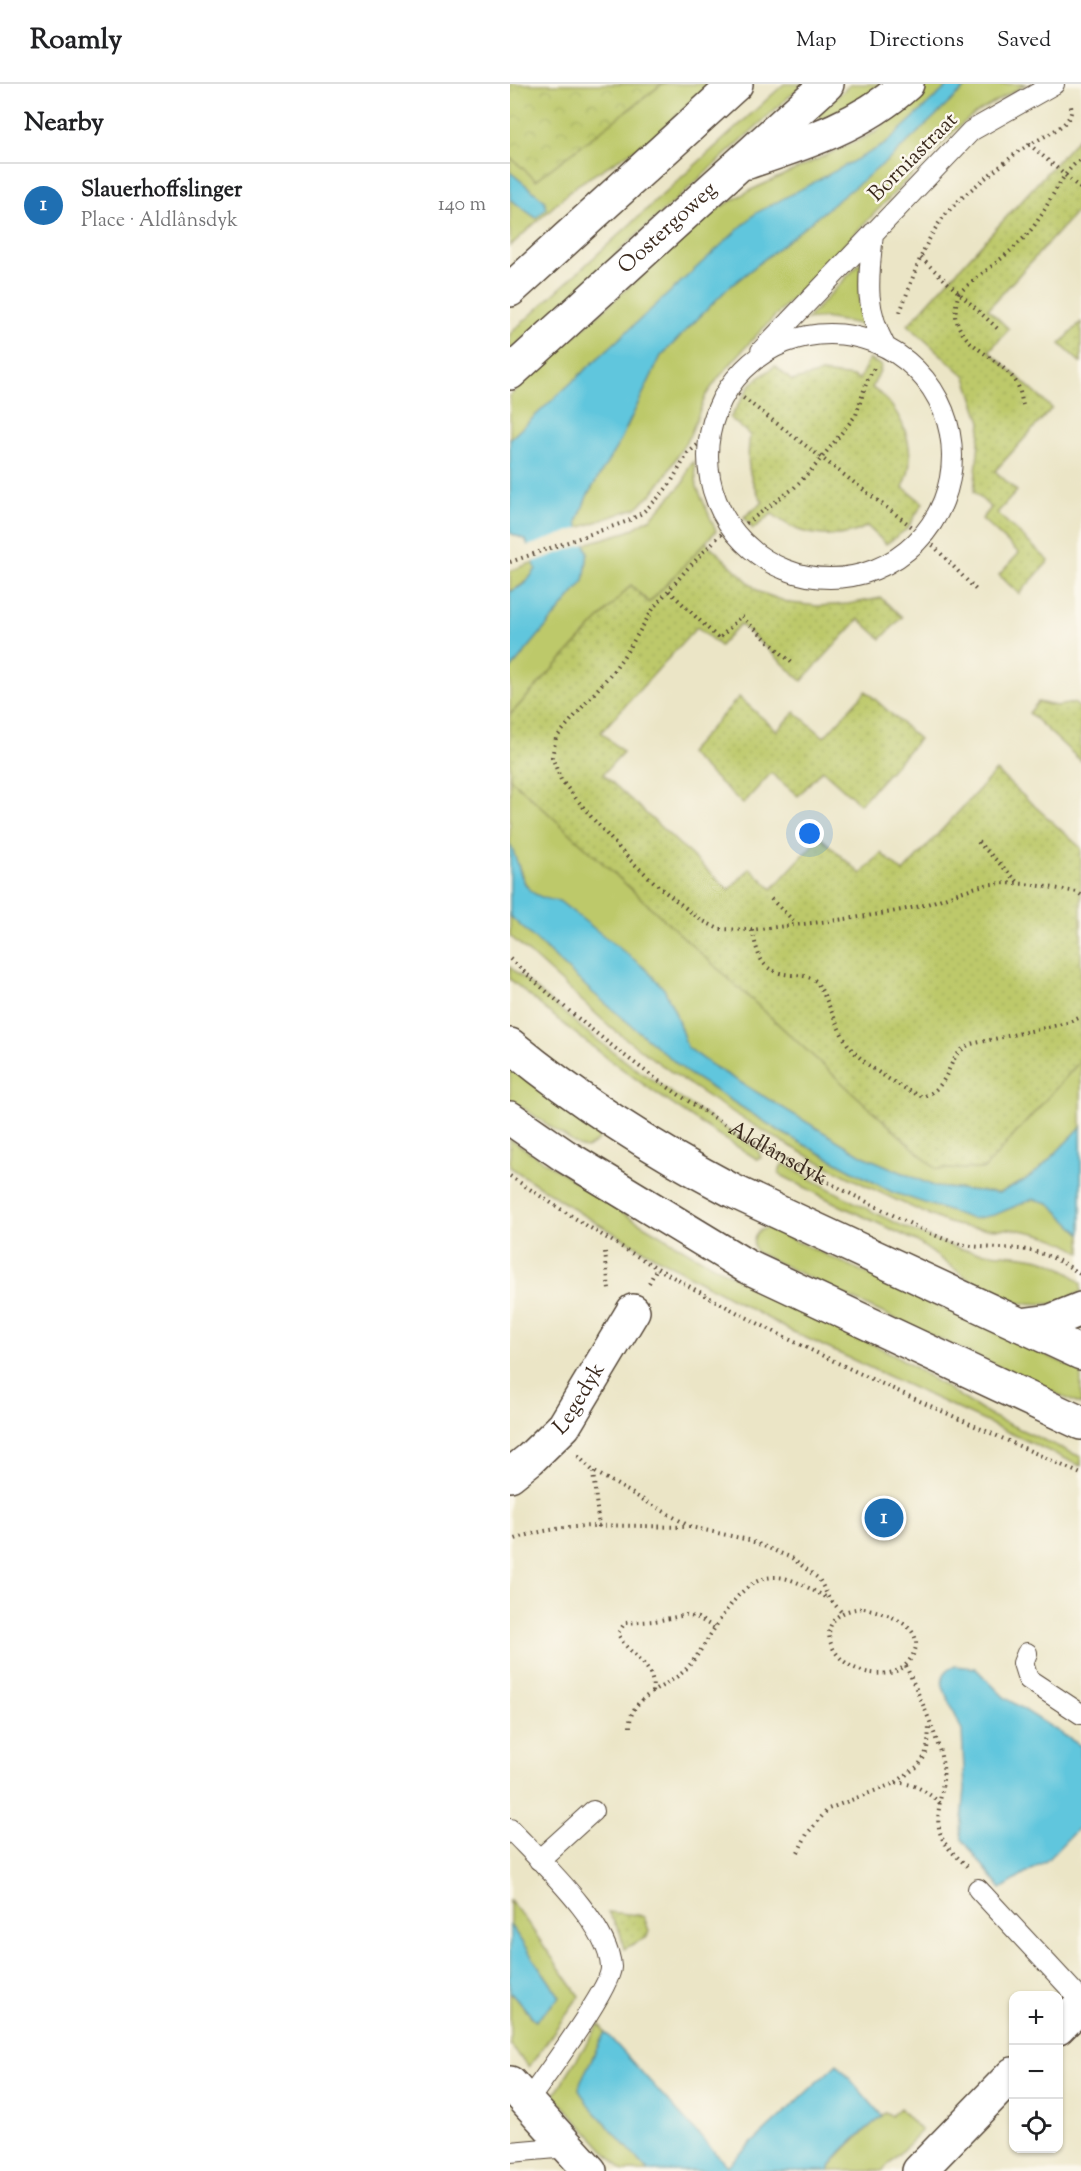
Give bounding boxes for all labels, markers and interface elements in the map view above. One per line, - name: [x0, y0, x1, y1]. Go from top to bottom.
- text: Roamly: [30, 21, 122, 61]
- text: Map: [796, 26, 836, 56]
- text: Directions: [869, 26, 964, 56]
- text: Saved: [997, 26, 1051, 56]
- text: Nearby: [24, 105, 104, 142]
- street label: Borniastraat: [862, 105, 967, 210]
- text: Slauerhoffslinger: [81, 175, 242, 207]
- street label: Oostergoweg: [611, 175, 725, 283]
- text: 1: [40, 191, 47, 220]
- text: 140 m: [438, 191, 486, 220]
- text: Place · Aldlânsdyk: [81, 207, 238, 236]
- your location: [795, 819, 824, 848]
- street label: Aldlânsdyk: [722, 1114, 833, 1195]
- street label: Legedyk: [547, 1357, 614, 1444]
- pin: 1: [864, 1496, 904, 1540]
- map controls: [1009, 1991, 1063, 2153]
- button: +: [1009, 1991, 1063, 2045]
- button: −: [1009, 2045, 1063, 2099]
- button: locate: [1009, 2099, 1063, 2153]

